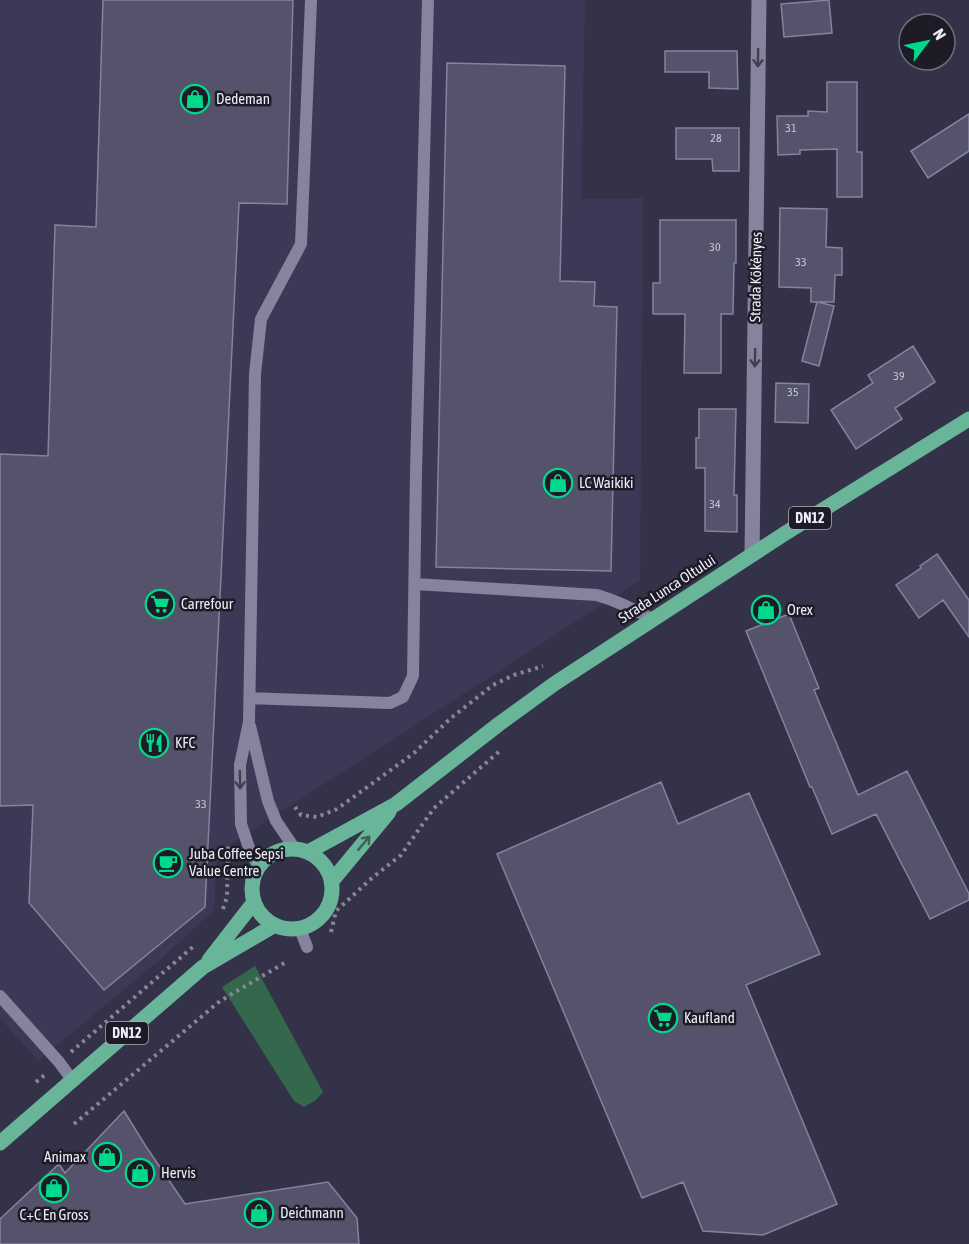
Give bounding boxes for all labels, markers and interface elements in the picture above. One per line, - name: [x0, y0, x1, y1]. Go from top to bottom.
- north arrow: [897, 12, 957, 72]
- text: N: [930, 25, 950, 43]
- one-way arrow: [752, 48, 764, 68]
- shop icon: Dedeman: [179, 83, 211, 115]
- place label: Dedeman: [216, 90, 270, 107]
- house number: 31: [785, 121, 797, 135]
- house number: 28: [710, 131, 722, 145]
- street label: Strada Kökényes: [746, 232, 765, 322]
- house number: 30: [709, 240, 721, 254]
- house number: 33: [795, 255, 807, 269]
- one-way arrow: [749, 348, 760, 368]
- house number: 39: [893, 369, 905, 383]
- house number: 35: [787, 385, 799, 399]
- shop icon: LC Waikiki: [542, 467, 574, 499]
- place label: LC Waikiki: [579, 474, 633, 491]
- house number: 34: [709, 497, 721, 511]
- road number: DN12: [789, 507, 831, 529]
- street label: Strada Lunca Oltului: [615, 551, 718, 626]
- supermarket icon: Carrefour: [144, 588, 176, 620]
- shop icon: Orex: [750, 594, 782, 626]
- place label: Carrefour: [181, 595, 234, 612]
- place label: Orex: [787, 601, 813, 618]
- restaurant icon: KFC: [138, 727, 170, 759]
- place label: KFC: [175, 734, 195, 751]
- one-way arrow: [234, 769, 246, 789]
- house number: 33: [195, 797, 207, 811]
- one-way arrow: [357, 836, 371, 851]
- place label: Juba Coffee Sepsi Value Centre: [189, 845, 284, 879]
- cafe icon: Juba Coffee Sepsi Value Centre: [152, 847, 184, 879]
- supermarket icon: Kaufland: [647, 1002, 679, 1034]
- place label: Kaufland: [684, 1009, 735, 1026]
- road number: DN12: [106, 1022, 148, 1044]
- shop icon: Animax: [91, 1141, 123, 1173]
- place label: Animax: [44, 1148, 86, 1165]
- shop icon: Hervis: [124, 1157, 156, 1189]
- place label: Hervis: [161, 1164, 196, 1181]
- shop icon: C+C En Gross: [38, 1172, 70, 1204]
- shop icon: Deichmann: [243, 1197, 275, 1229]
- place label: Deichmann: [280, 1204, 344, 1221]
- place label: C+C En Gross: [19, 1206, 89, 1223]

